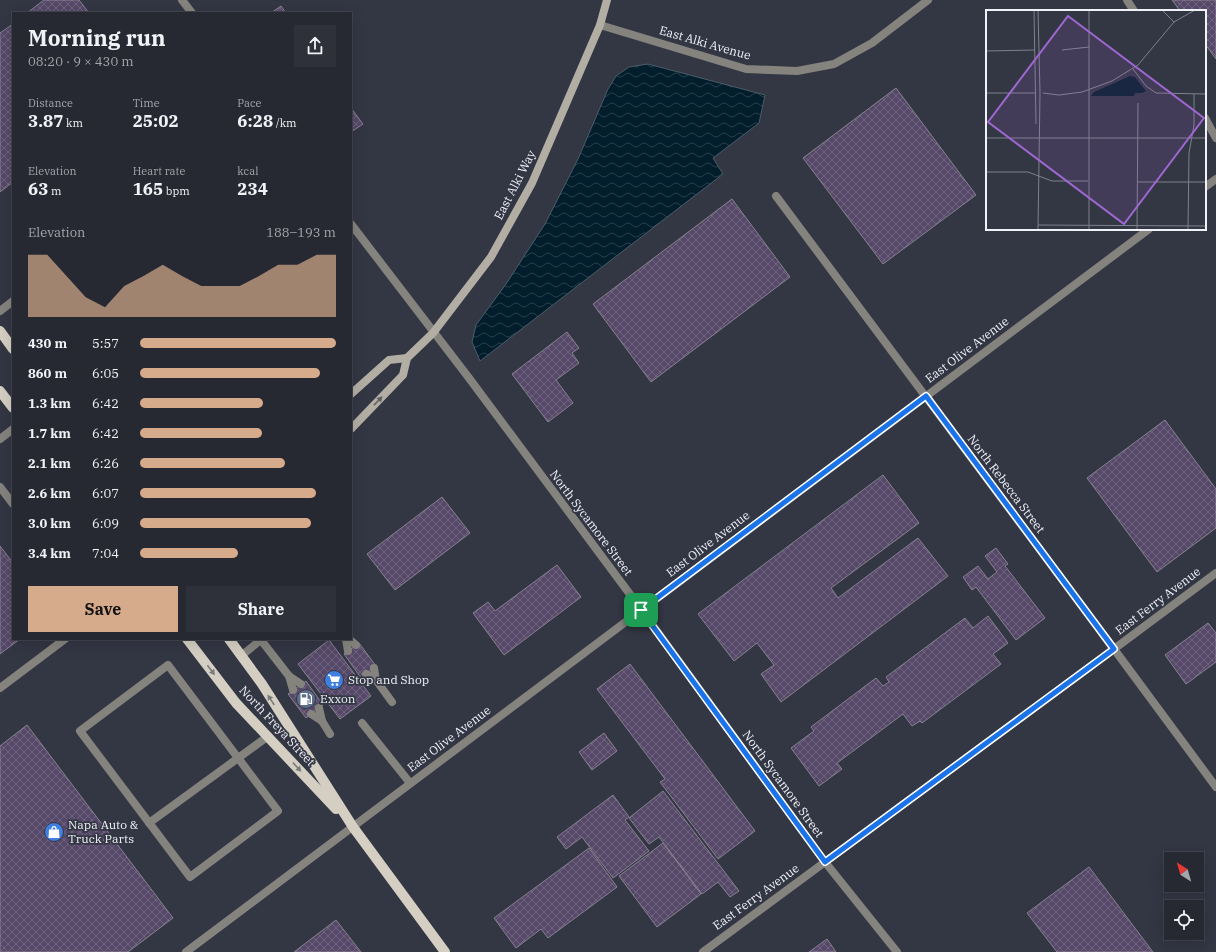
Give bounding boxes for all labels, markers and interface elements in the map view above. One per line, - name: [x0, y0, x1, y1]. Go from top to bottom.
- inset map: [986, 10, 1206, 230]
- street label: East Alki Avenue: [658, 22, 753, 63]
- text: Morning run: [28, 23, 166, 52]
- button: share: [294, 25, 336, 67]
- text: 08:20 · 9 × 430 m: [28, 53, 134, 70]
- text: Distance: [28, 96, 73, 110]
- text: Time: [133, 96, 160, 110]
- text: Pace: [237, 96, 262, 110]
- text: 3.87: [28, 110, 63, 132]
- text: 25:02: [133, 110, 179, 132]
- text: 6:28: [237, 110, 273, 132]
- text: km: [63, 116, 83, 130]
- text: /km: [273, 116, 297, 130]
- street label: East Alki Way: [491, 147, 539, 222]
- text: Elevation: [28, 164, 76, 178]
- text: Heart rate: [133, 164, 185, 178]
- text: kcal: [237, 164, 259, 178]
- text: 63: [28, 178, 48, 200]
- text: 165: [133, 178, 163, 200]
- text: 234: [237, 178, 268, 200]
- text: m: [48, 184, 61, 198]
- text: bpm: [163, 184, 190, 198]
- text: Elevation: [28, 224, 85, 241]
- text: 188–193 m: [266, 224, 336, 241]
- street label: East Olive Avenue: [922, 313, 1011, 386]
- text: 430 m: [28, 335, 67, 352]
- text: 5:57: [92, 335, 119, 352]
- text: 860 m: [28, 365, 67, 382]
- text: 6:05: [92, 365, 119, 382]
- text: 1.3 km: [28, 395, 71, 412]
- text: 6:42: [92, 395, 119, 412]
- one-way arrow: [373, 396, 383, 406]
- text: 1.7 km: [28, 425, 71, 442]
- text: 6:42: [92, 425, 119, 442]
- street label: North Rebecca Street: [965, 432, 1048, 536]
- text: 2.1 km: [28, 455, 71, 472]
- text: 6:26: [92, 455, 119, 472]
- street label: North Sycamore Street: [547, 467, 636, 579]
- text: 2.6 km: [28, 485, 71, 502]
- text: 6:07: [92, 485, 119, 502]
- street label: East Olive Avenue: [663, 507, 752, 580]
- text: 3.0 km: [28, 515, 71, 532]
- text: 6:09: [92, 515, 119, 532]
- text: 3.4 km: [28, 545, 71, 562]
- text: 7:04: [92, 545, 119, 562]
- street label: East Ferry Avenue: [1112, 564, 1203, 638]
- button: Save: [28, 586, 178, 632]
- button: Share: [186, 586, 336, 632]
- pin: [624, 593, 658, 627]
- icon: arrive: [630, 599, 652, 621]
- one-way arrow: [206, 665, 214, 675]
- supermarket icon: Stop and Shop: [323, 669, 345, 691]
- place label: Stop and Shop: [348, 672, 429, 687]
- street label: North Freya Street: [236, 682, 318, 769]
- fuel station icon: Exxon: [295, 688, 317, 710]
- place label: Exxon: [320, 691, 356, 706]
- one-way arrow: [268, 694, 275, 705]
- street label: East Olive Avenue: [404, 702, 493, 775]
- street label: North Sycamore Street: [740, 727, 827, 840]
- one-way arrow: [292, 762, 301, 772]
- place label: Napa Auto & Truck Parts: [68, 817, 139, 846]
- shop icon: Napa Auto & Truck Parts: [43, 821, 65, 843]
- north arrow: [1164, 852, 1204, 892]
- map controls: [1164, 852, 1204, 940]
- street label: East Ferry Avenue: [710, 860, 802, 933]
- button: locate: [1164, 900, 1204, 940]

